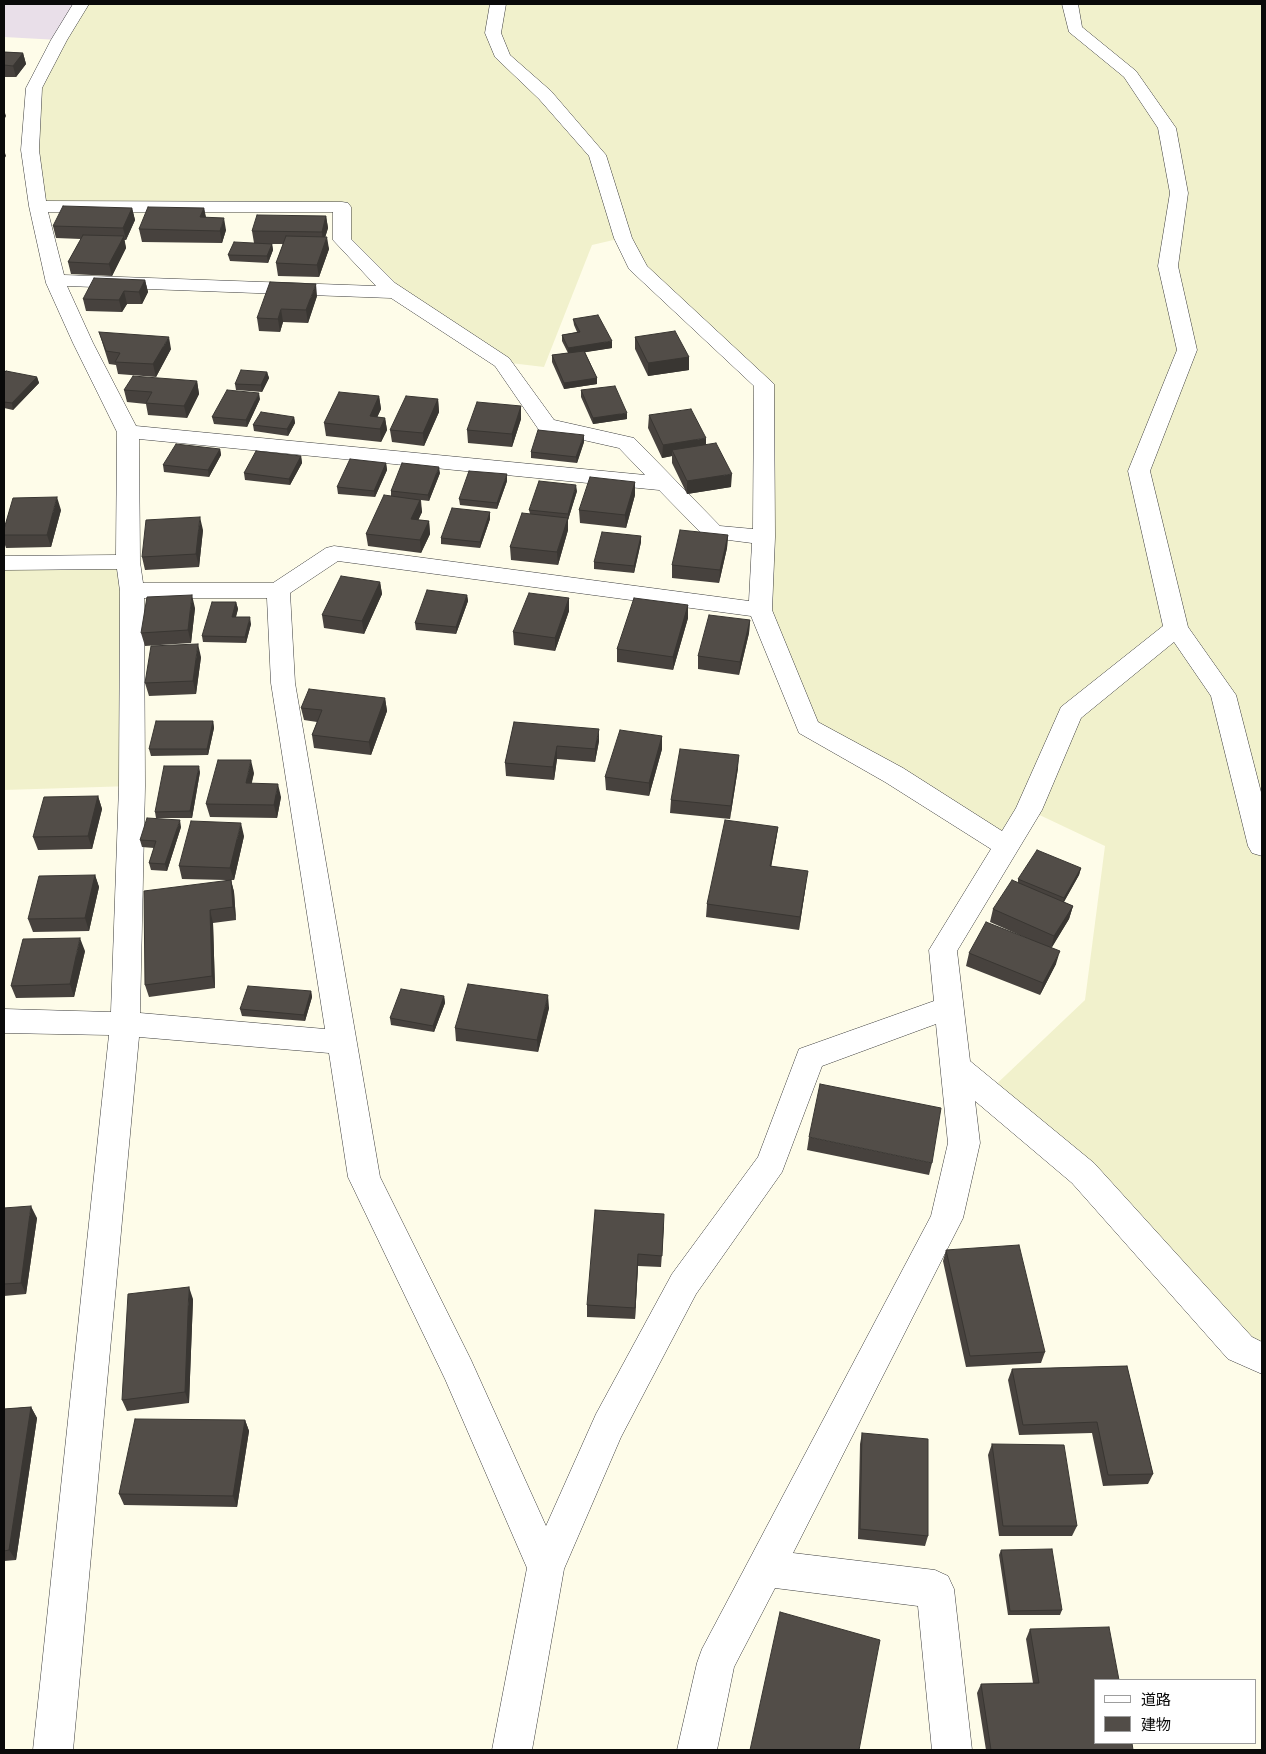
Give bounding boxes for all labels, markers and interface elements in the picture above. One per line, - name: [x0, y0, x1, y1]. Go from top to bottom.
- legend: [1094, 1679, 1256, 1744]
- text: 道路: [1141, 1689, 1171, 1709]
- text: 建物: [1141, 1714, 1171, 1734]

